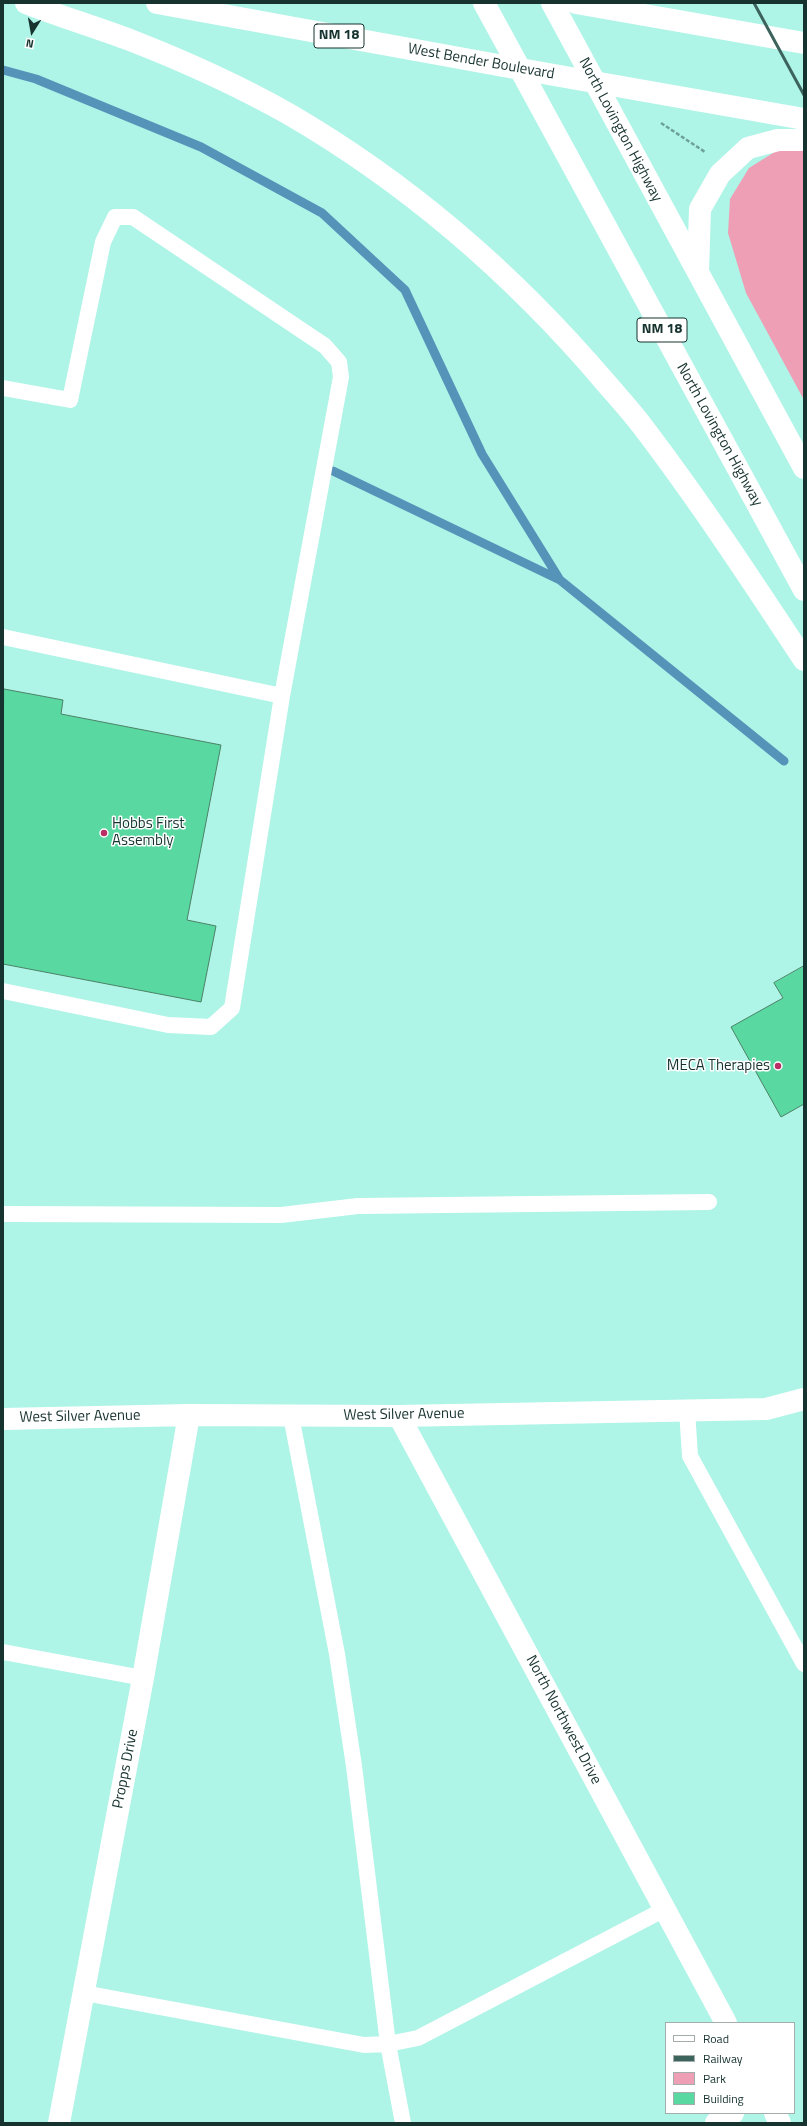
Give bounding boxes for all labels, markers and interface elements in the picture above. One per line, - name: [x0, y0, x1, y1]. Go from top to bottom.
- north arrow: [12, 12, 52, 52]
- road number: NM 18: [314, 24, 364, 48]
- text: N: [24, 35, 35, 52]
- street label: West Bender Boulevard: [406, 40, 556, 84]
- street label: North Lovington Highway: [574, 55, 666, 205]
- road number: NM 18: [637, 318, 687, 342]
- street label: North Lovington Highway: [672, 360, 766, 510]
- place label: Hobbs First Assembly: [112, 815, 185, 850]
- marker: Hobbs First Assembly: [99, 828, 109, 838]
- place label: MECA Therapies: [667, 1057, 770, 1075]
- marker: MECA Therapies: [773, 1061, 783, 1071]
- street label: West Silver Avenue: [343, 1405, 465, 1425]
- street label: West Silver Avenue: [19, 1407, 141, 1427]
- street label: North Northwest Drive: [521, 1652, 605, 1788]
- street label: Propps Drive: [109, 1728, 143, 1810]
- legend: [665, 2022, 795, 2114]
- text: Road: [703, 2029, 729, 2048]
- text: Railway: [703, 2049, 743, 2068]
- text: Park: [703, 2069, 726, 2088]
- text: Building: [703, 2089, 744, 2108]

